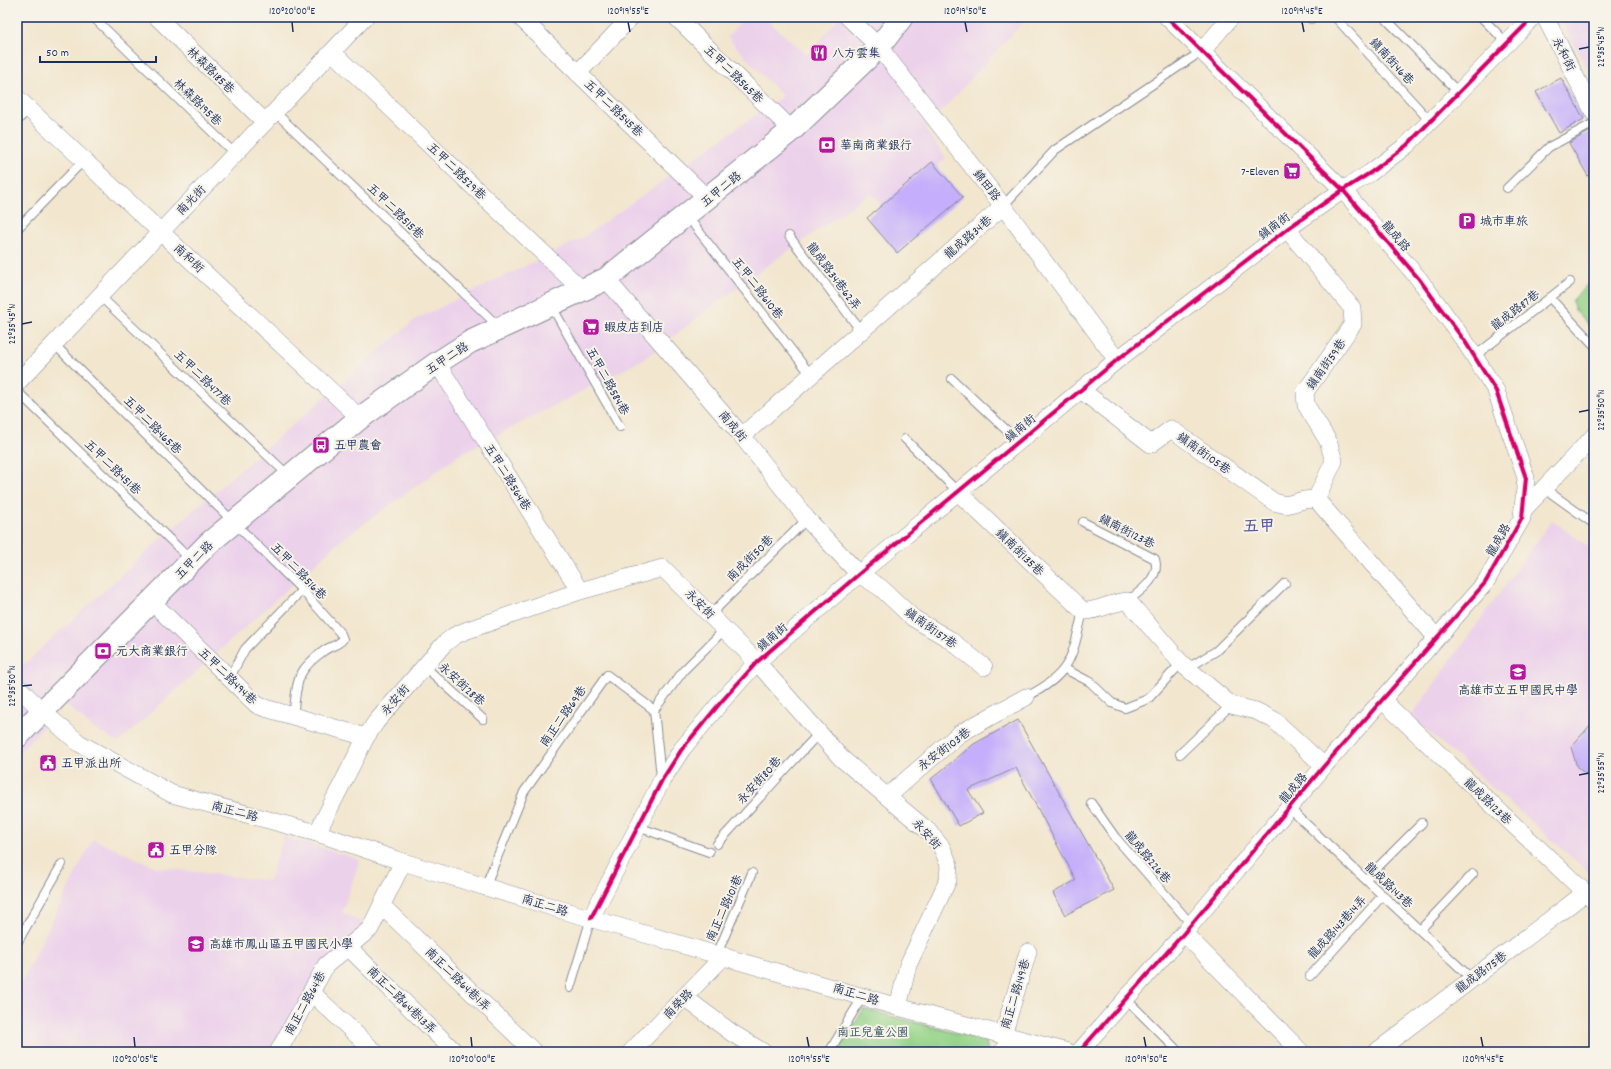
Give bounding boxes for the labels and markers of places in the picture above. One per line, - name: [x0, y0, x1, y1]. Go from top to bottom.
- restaurant icon: 八方雲集: [809, 43, 829, 63]
- place label: 八方雲集: [832, 46, 881, 63]
- bank icon: 華南商業銀行: [817, 135, 837, 155]
- place label: 華南商業銀行: [840, 138, 912, 155]
- supermarket icon: 7-Eleven: [1282, 161, 1302, 181]
- place label: 7-Eleven: [1241, 164, 1279, 181]
- parking icon: 城市車旅: [1457, 211, 1477, 231]
- place label: 城市車旅: [1480, 214, 1528, 231]
- supermarket icon: 蝦皮店到店: [581, 317, 601, 337]
- place label: 蝦皮店到店: [604, 320, 664, 337]
- bus stop icon: 五甲農會: [311, 435, 331, 455]
- place label: 五甲農會: [334, 438, 382, 455]
- bank icon: 元大商業銀行: [93, 641, 113, 661]
- place label: 元大商業銀行: [116, 644, 188, 661]
- school or university icon: 高雄市立五甲國民中學: [1508, 662, 1528, 682]
- place label: 高雄市立五甲國民中學: [1458, 683, 1578, 700]
- public building icon: 五甲派出所: [38, 753, 58, 773]
- place label: 五甲派出所: [61, 756, 122, 773]
- public building icon: 五甲分隊: [146, 840, 166, 860]
- place label: 五甲分隊: [169, 843, 217, 860]
- school or university icon: 高雄市鳳山區五甲國民小學: [186, 934, 206, 954]
- place label: 高雄市鳳山區五甲國民小學: [209, 937, 353, 954]

